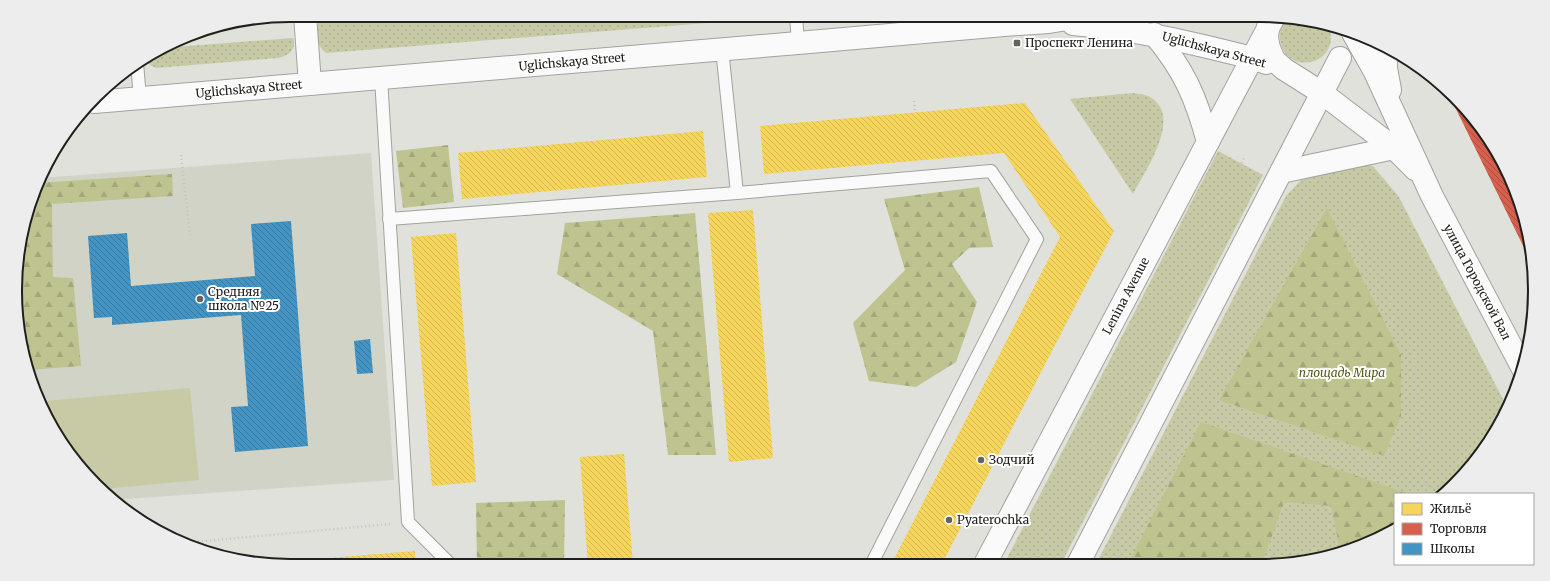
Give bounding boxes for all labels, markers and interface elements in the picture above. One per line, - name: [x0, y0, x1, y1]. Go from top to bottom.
- street label: Uglichskaya Street: [1160, 28, 1268, 71]
- place label: Проспект Ленина: [1025, 35, 1133, 50]
- marker: Проспект Ленина: [1012, 38, 1022, 48]
- street label: Uglichskaya Street: [518, 49, 626, 74]
- street label: Uglichskaya Street: [195, 76, 303, 101]
- street label: улица Городской Вал: [1441, 221, 1514, 342]
- street label: Lenina Avenue: [1099, 255, 1152, 337]
- place label: Средняя школа №25: [208, 284, 279, 313]
- marker: Средняя школа №25: [195, 294, 205, 304]
- park label: площадь Мира: [1299, 365, 1385, 380]
- place label: Зодчий: [989, 452, 1034, 467]
- marker: Зодчий: [976, 455, 986, 465]
- legend: [1394, 493, 1534, 565]
- text: Жильё: [1430, 501, 1471, 516]
- place label: Pyaterochka: [957, 512, 1030, 527]
- marker: Pyaterochka: [944, 515, 954, 525]
- text: Торговля: [1430, 521, 1487, 536]
- text: Школы: [1430, 541, 1475, 556]

